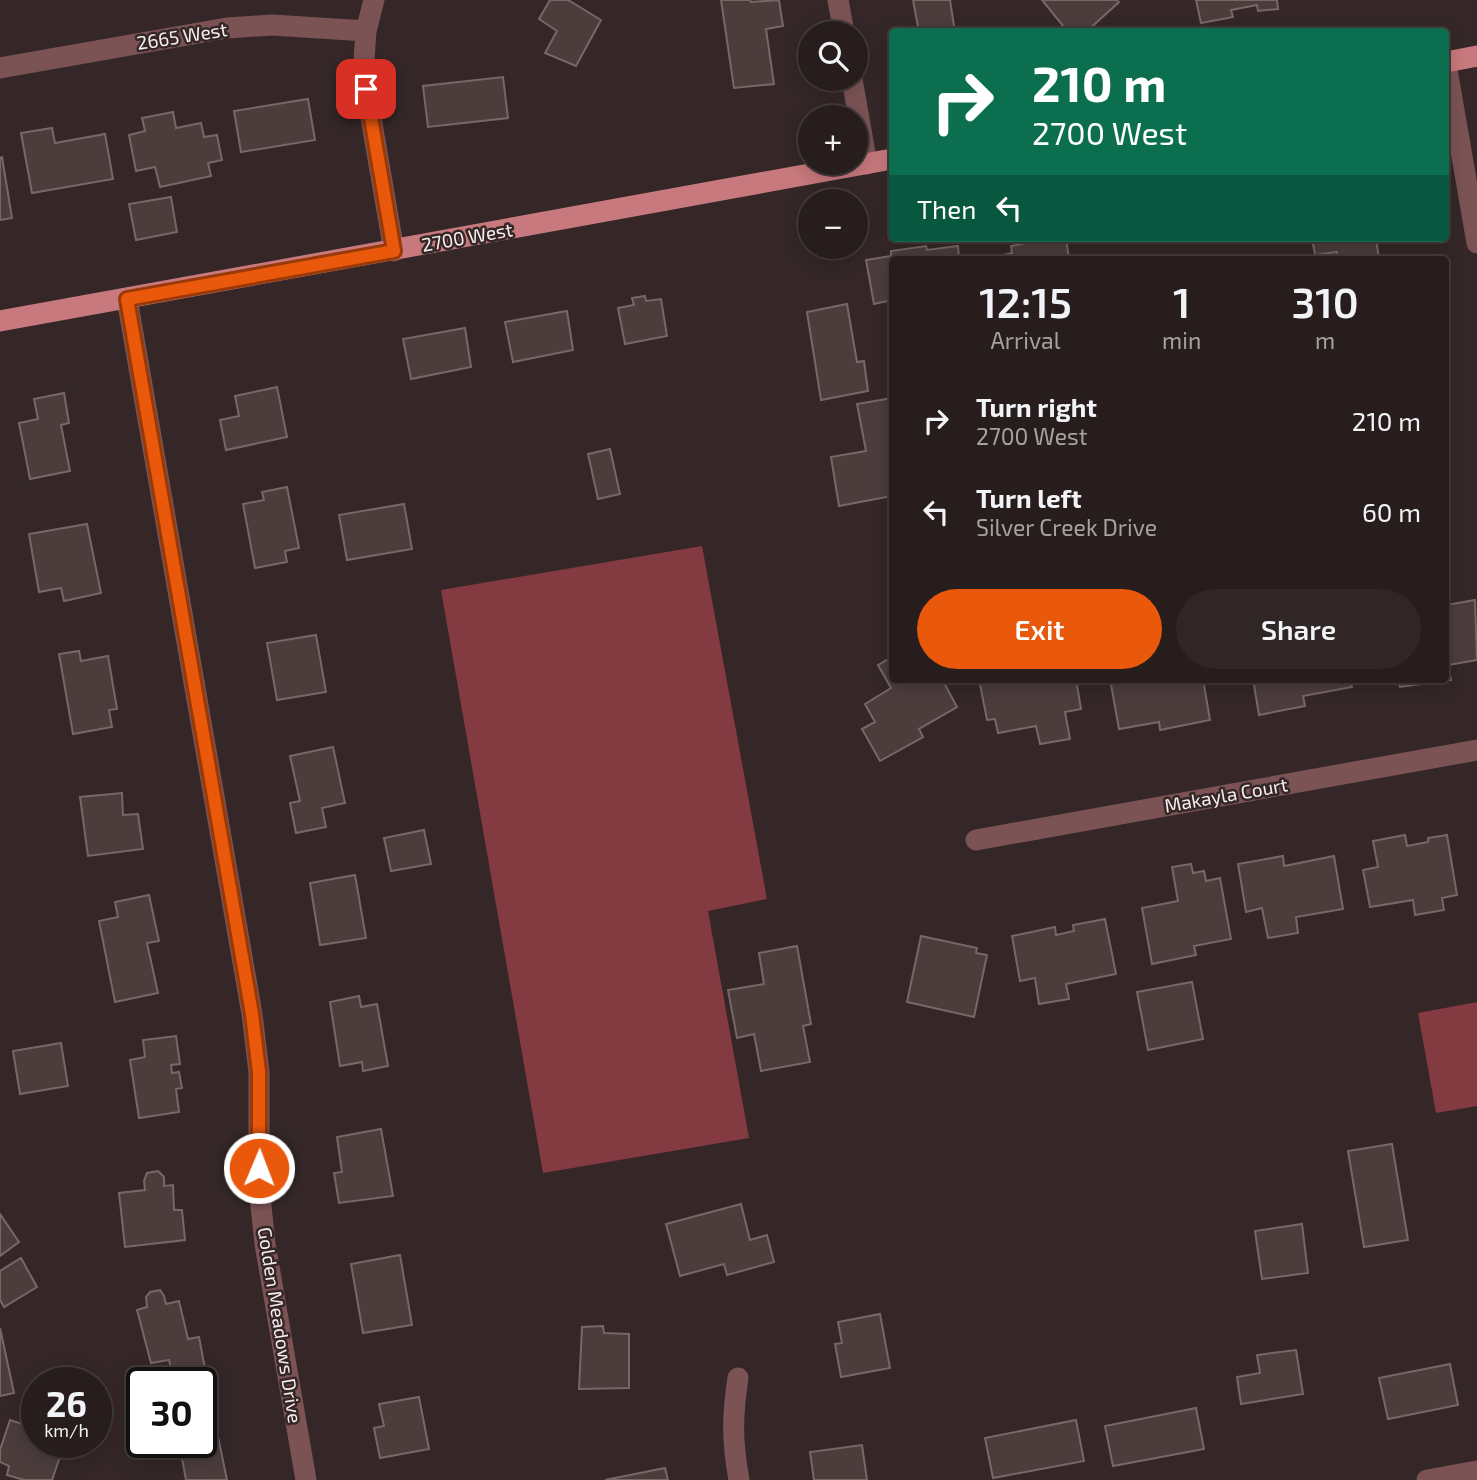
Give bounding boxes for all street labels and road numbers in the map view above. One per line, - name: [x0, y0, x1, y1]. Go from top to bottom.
- street label: 2665 West: [135, 17, 229, 54]
- street label: 2700 West: [420, 217, 514, 256]
- street label: Makayla Court: [1162, 772, 1289, 817]
- street label: Golden Meadows Drive: [254, 1225, 307, 1425]

